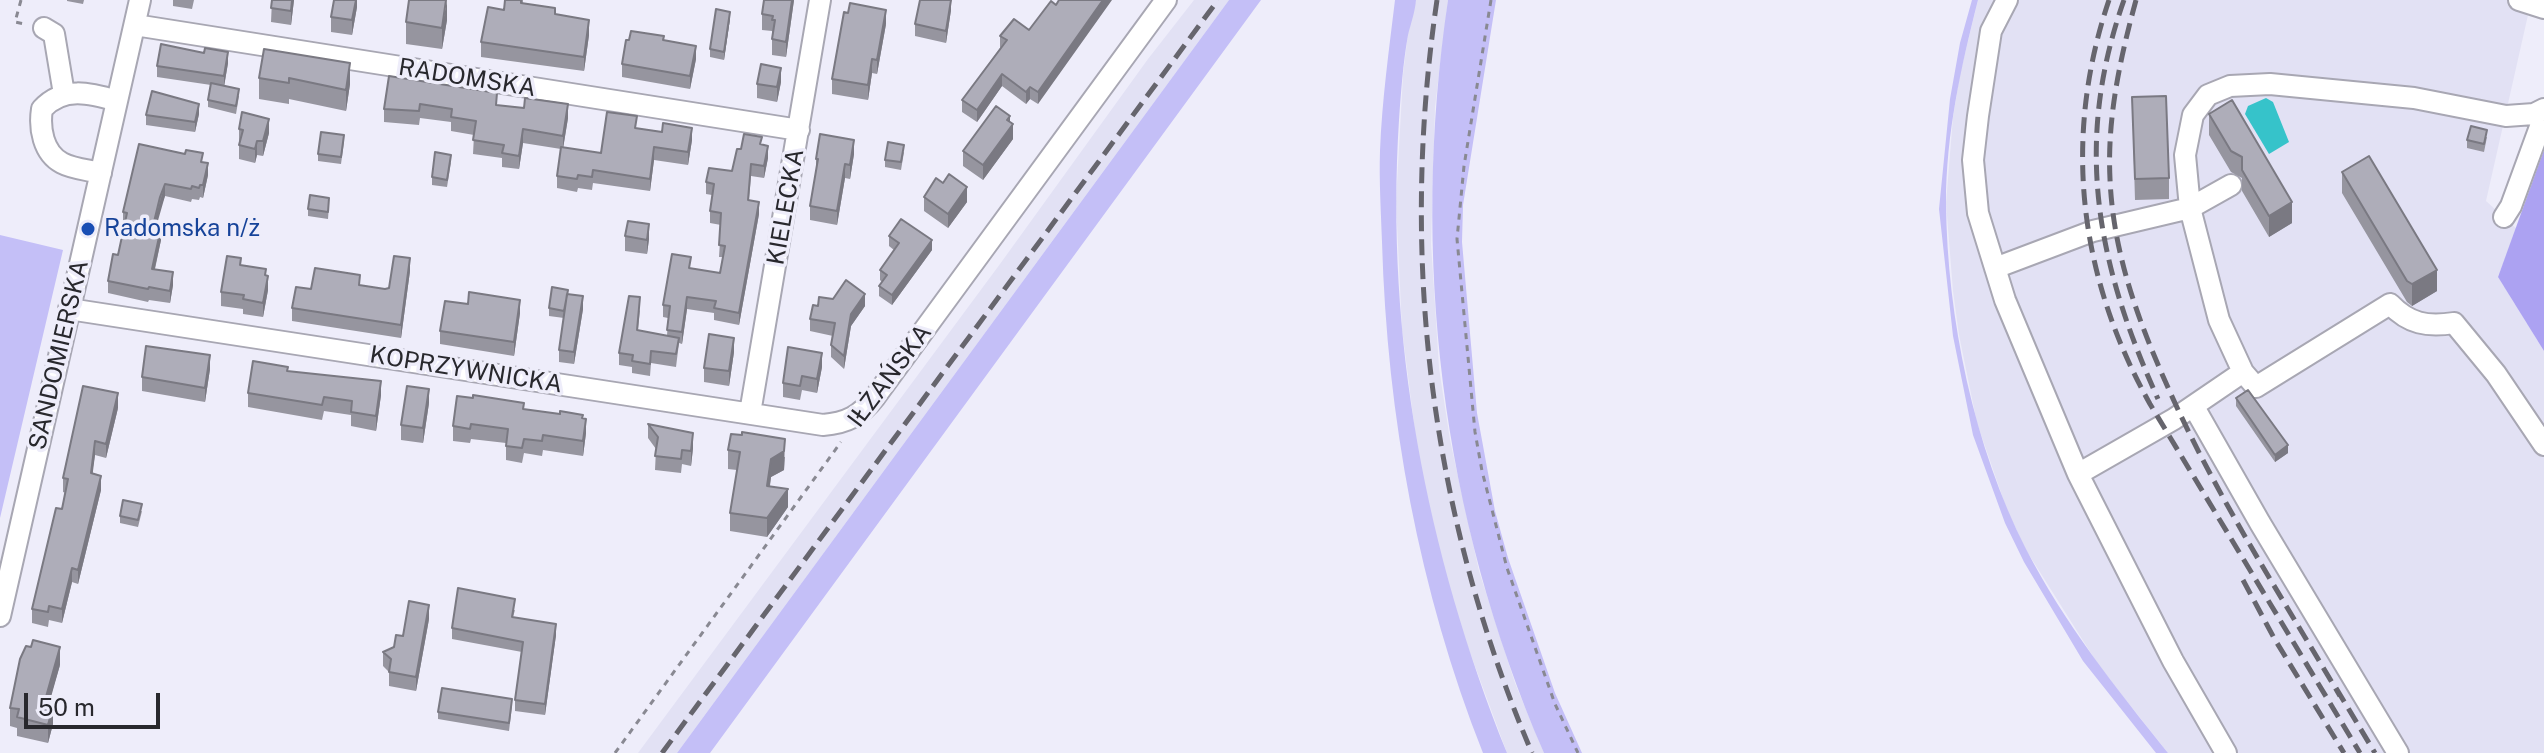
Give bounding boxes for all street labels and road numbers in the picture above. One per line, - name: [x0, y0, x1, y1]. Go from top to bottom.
- street label: RADOMSKA: [396, 53, 538, 103]
- street label: KIELECKA: [762, 147, 810, 267]
- street label: SANDOMIERSKA: [23, 257, 95, 453]
- street label: IŁŻAŃSKA: [842, 319, 938, 433]
- street label: KOPRZYWNICKA: [368, 341, 564, 399]

